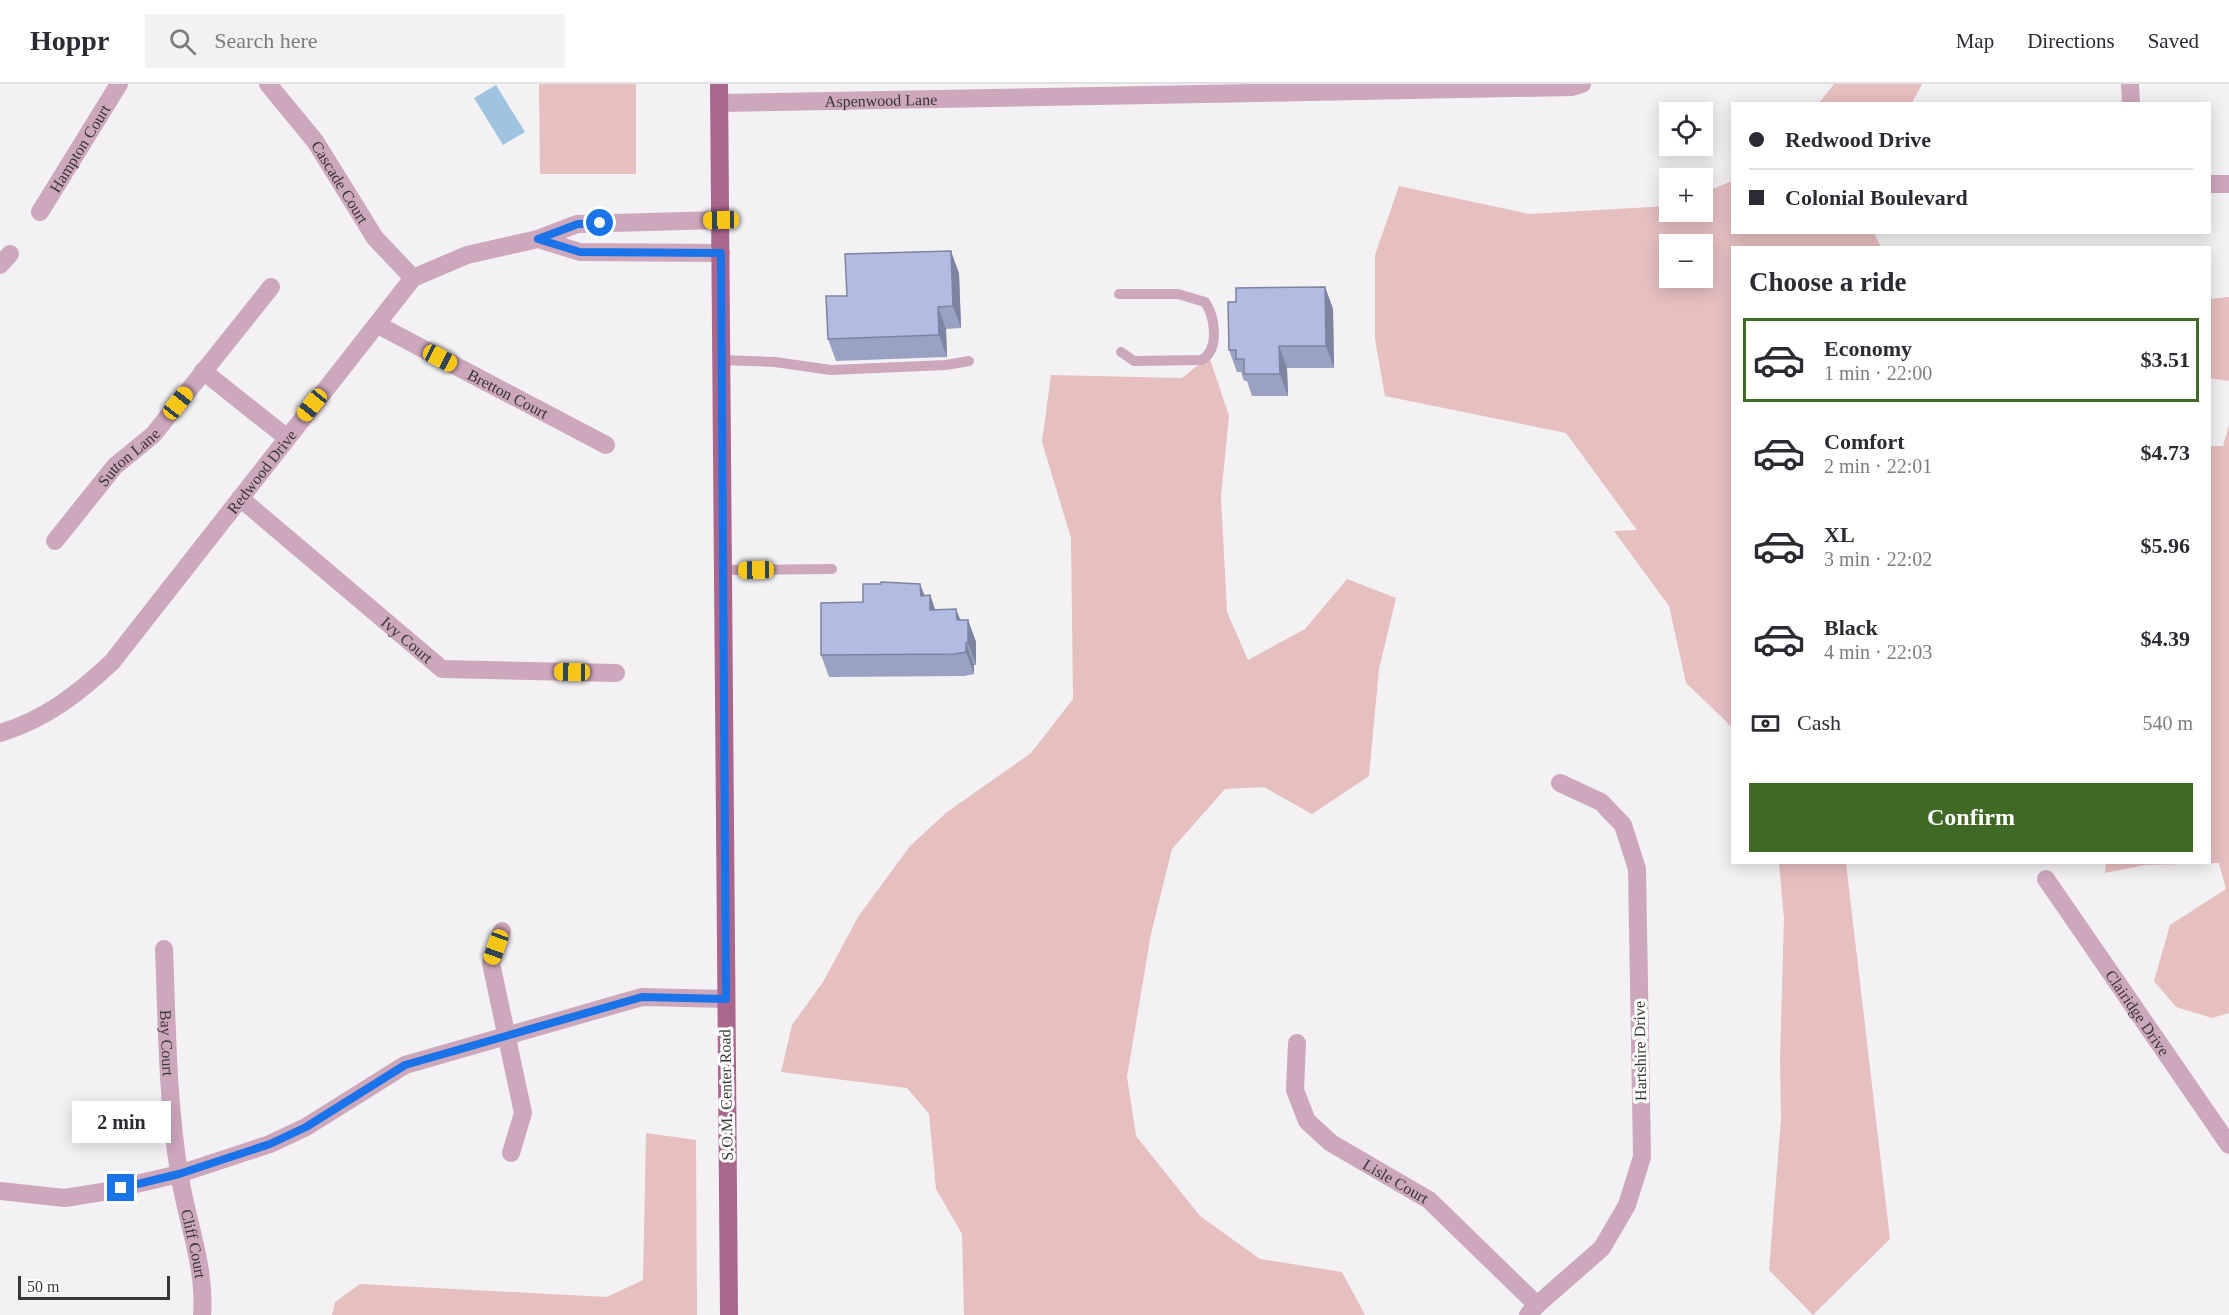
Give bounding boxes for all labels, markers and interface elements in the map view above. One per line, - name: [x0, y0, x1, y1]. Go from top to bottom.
- search box: [145, 14, 565, 68]
- text: Hoppr: [30, 25, 109, 56]
- icon: search: [166, 25, 199, 58]
- text: Search here: [214, 28, 318, 53]
- text: Map: [1956, 29, 1994, 53]
- text: Directions: [2027, 29, 2115, 53]
- text: Saved: [2148, 29, 2199, 53]
- street label: Aspenwood Lane: [825, 90, 937, 110]
- street label: Hampton Court: [46, 101, 113, 195]
- map controls: [1659, 102, 1713, 288]
- button: locate: [1659, 102, 1713, 156]
- text: Redwood Drive: [1785, 127, 1931, 152]
- street label: Cascade Court: [308, 138, 373, 227]
- button: +: [1659, 168, 1713, 222]
- text: Colonial Boulevard: [1785, 185, 1968, 210]
- route start: [586, 209, 613, 236]
- car: [703, 211, 739, 229]
- button: −: [1659, 234, 1713, 288]
- text: Choose a ride: [1749, 267, 1907, 297]
- icon: car: [1752, 333, 1806, 387]
- text: Economy: [1824, 336, 1912, 361]
- car: [420, 342, 460, 374]
- text: $3.51: [2141, 347, 2190, 372]
- text: 1 min · 22:00: [1824, 362, 1932, 384]
- street label: Bretton Court: [465, 365, 552, 422]
- car: [160, 383, 196, 423]
- car: [294, 385, 330, 425]
- street label: Sutton Lane: [94, 425, 163, 489]
- street label: Redwood Drive: [223, 426, 299, 517]
- icon: car: [1752, 426, 1806, 480]
- text: Comfort: [1824, 429, 1905, 454]
- text: $4.73: [2141, 440, 2190, 465]
- text: 2 min · 22:01: [1824, 455, 1932, 477]
- icon: car: [1752, 519, 1806, 573]
- text: XL: [1824, 522, 1855, 547]
- text: $5.96: [2141, 533, 2190, 558]
- text: 3 min · 22:02: [1824, 548, 1932, 570]
- car: [738, 561, 774, 579]
- icon: car: [1752, 612, 1806, 666]
- street label: Ivy Court: [378, 613, 437, 666]
- text: Black: [1824, 615, 1878, 640]
- text: $4.39: [2141, 626, 2190, 651]
- text: 4 min · 22:03: [1824, 641, 1932, 663]
- car: [554, 663, 590, 681]
- icon: cash: [1749, 707, 1782, 740]
- text: Cash: [1797, 710, 1841, 735]
- text: 540 m: [2142, 712, 2193, 734]
- button: Confirm: [1749, 783, 2193, 852]
- car: [481, 927, 511, 967]
- street label: Clairidge Drive: [2102, 966, 2173, 1058]
- street label: Hartshire Drive: [1631, 1001, 1649, 1101]
- street label: Bay Court: [157, 1009, 177, 1077]
- street label: S.O.M. Center Road: [716, 1029, 736, 1161]
- callout: 2 min: [72, 1101, 170, 1143]
- text: 2 min: [97, 1111, 146, 1133]
- street label: Lisle Court: [1360, 1155, 1432, 1207]
- route end: [107, 1174, 134, 1201]
- street label: Cliff Court: [178, 1207, 210, 1280]
- scale bar: [18, 1273, 170, 1300]
- text: 50 m: [27, 1278, 59, 1295]

